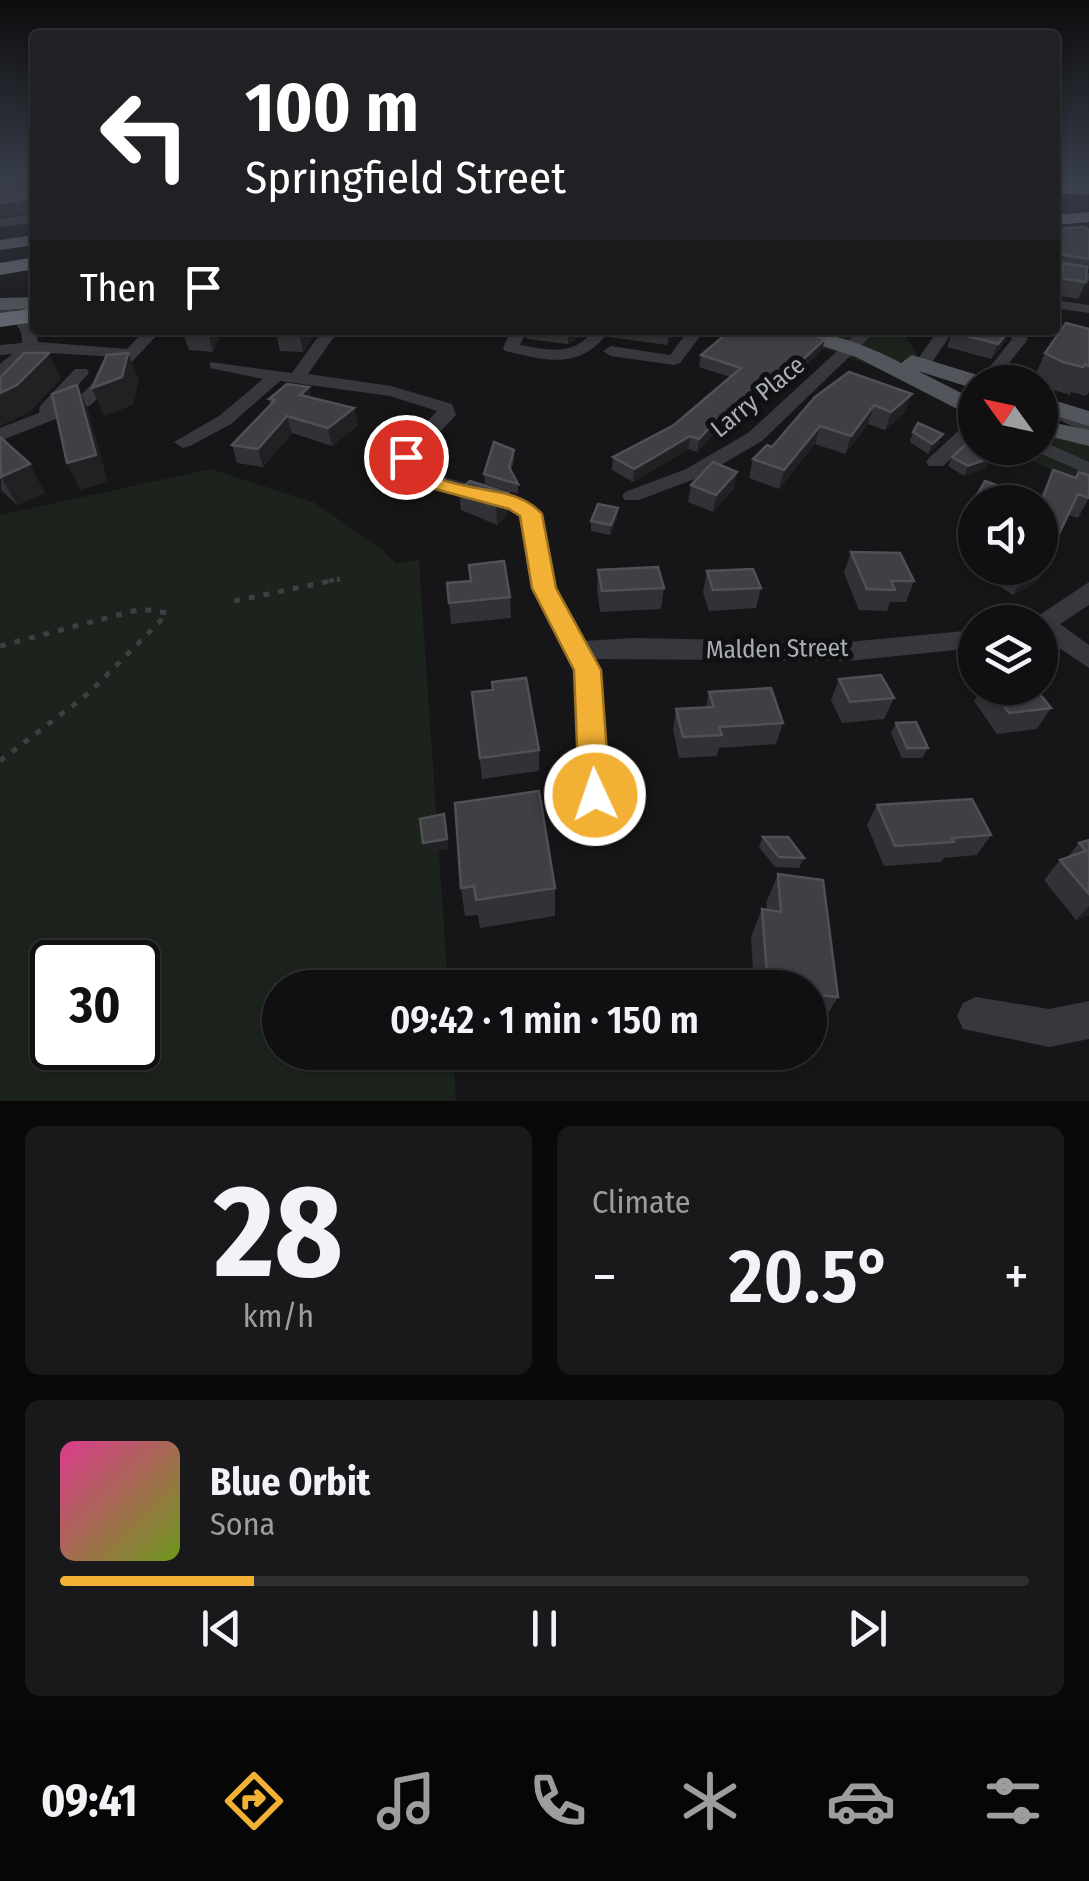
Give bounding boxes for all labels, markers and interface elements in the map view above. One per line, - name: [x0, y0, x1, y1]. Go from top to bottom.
- text: 100 m: [245, 66, 419, 150]
- icon: left: [80, 70, 210, 200]
- text: Springfield Street: [245, 151, 566, 205]
- icon: arrive: [176, 260, 231, 315]
- text: Then: [80, 265, 156, 311]
- street label: Larry Place: [705, 350, 811, 444]
- north arrow: [958, 365, 1058, 465]
- map controls: [958, 365, 1058, 705]
- pin: [364, 415, 449, 500]
- icon: arrive: [379, 430, 434, 485]
- button: sound: [958, 485, 1058, 585]
- button: layers: [958, 605, 1058, 705]
- street label: Malden Street: [705, 633, 849, 665]
- position arrow: [543, 743, 647, 847]
- speed limit sign: 30: [30, 940, 160, 1070]
- text: 09:42 · 1 min · 150 m: [390, 997, 699, 1043]
- text: 28: [214, 1154, 343, 1310]
- text: Climate: [592, 1183, 691, 1221]
- text: 20.5°: [729, 1232, 892, 1322]
- text: −: [592, 1244, 617, 1310]
- text: +: [1004, 1244, 1029, 1310]
- text: km/h: [243, 1297, 314, 1335]
- text: Blue Orbit: [210, 1459, 370, 1505]
- text: Sona: [210, 1505, 275, 1543]
- icon: previous: [194, 1601, 249, 1656]
- icon: pause: [517, 1601, 572, 1656]
- icon: next: [840, 1601, 895, 1656]
- icon: directions: [219, 1766, 289, 1836]
- icon: music: [371, 1766, 441, 1836]
- icon: phone: [523, 1766, 593, 1836]
- icon: climate: [675, 1766, 745, 1836]
- icon: car: [826, 1766, 896, 1836]
- icon: filters: [978, 1766, 1048, 1836]
- text: 09:41: [41, 1774, 138, 1828]

